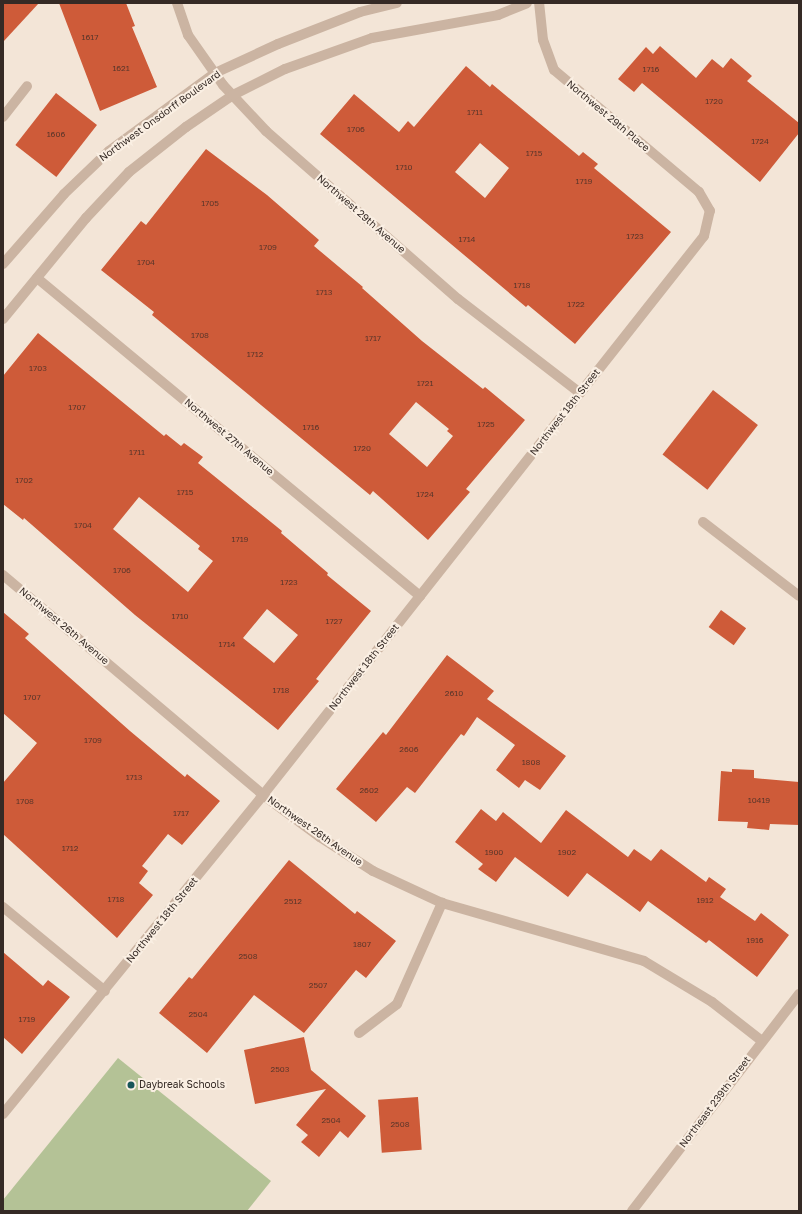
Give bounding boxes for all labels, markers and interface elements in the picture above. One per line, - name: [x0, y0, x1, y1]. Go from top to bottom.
- house number: 1617: [82, 33, 98, 43]
- house number: 1621: [112, 64, 130, 74]
- house number: 1716: [643, 65, 659, 75]
- street label: Northwest Onsdorff Boulevard: [97, 68, 223, 164]
- street label: Northwest 29th Place: [564, 78, 652, 154]
- house number: 1720: [705, 97, 723, 107]
- house number: 1711: [467, 108, 483, 118]
- house number: 1706: [347, 125, 365, 135]
- house number: 1606: [47, 130, 65, 140]
- house number: 1724: [751, 137, 769, 147]
- house number: 1715: [526, 149, 542, 159]
- house number: 1710: [396, 163, 412, 173]
- street label: Northwest 29th Avenue: [314, 172, 408, 256]
- house number: 1719: [576, 177, 592, 187]
- house number: 1705: [201, 199, 219, 209]
- house number: 1723: [626, 232, 644, 242]
- house number: 1714: [459, 235, 475, 245]
- house number: 1709: [259, 243, 277, 253]
- house number: 1704: [137, 258, 155, 268]
- house number: 1718: [514, 281, 530, 291]
- house number: 1713: [316, 288, 332, 298]
- house number: 1722: [567, 300, 585, 310]
- house number: 1708: [191, 331, 209, 341]
- house number: 1717: [365, 334, 381, 344]
- house number: 1712: [247, 350, 263, 360]
- house number: 1703: [29, 364, 47, 374]
- street label: Northwest 18th Street: [527, 366, 603, 458]
- house number: 1721: [417, 379, 433, 389]
- street label: Northwest 27th Avenue: [182, 396, 276, 478]
- house number: 1707: [68, 403, 86, 413]
- house number: 1725: [477, 420, 495, 430]
- house number: 1716: [303, 423, 319, 433]
- house number: 1720: [353, 444, 371, 454]
- house number: 1711: [129, 448, 145, 458]
- house number: 1702: [15, 476, 33, 486]
- house number: 1715: [177, 488, 193, 498]
- house number: 1724: [416, 490, 434, 500]
- house number: 1704: [74, 521, 92, 531]
- house number: 1719: [232, 535, 248, 545]
- house number: 1706: [113, 566, 131, 576]
- house number: 1723: [280, 578, 298, 588]
- street label: Northwest 26th Avenue: [17, 585, 111, 667]
- house number: 1710: [172, 612, 188, 622]
- house number: 1727: [326, 617, 342, 627]
- street label: Northwest 18th Street: [326, 621, 402, 713]
- house number: 1714: [219, 640, 235, 650]
- house number: 1718: [273, 686, 289, 696]
- house number: 2610: [445, 689, 463, 699]
- house number: 1707: [23, 693, 41, 703]
- house number: 1709: [84, 736, 102, 746]
- house number: 2606: [399, 745, 419, 755]
- house number: 1808: [522, 758, 540, 768]
- house number: 1713: [126, 773, 142, 783]
- house number: 2602: [359, 786, 379, 796]
- street label: Northwest 26th Avenue: [265, 794, 365, 868]
- house number: 10419: [748, 796, 770, 806]
- house number: 1708: [16, 797, 34, 807]
- house number: 1717: [173, 809, 189, 819]
- house number: 1712: [62, 844, 78, 854]
- house number: 1900: [485, 848, 503, 858]
- house number: 1902: [558, 848, 576, 858]
- street label: Northwest 18th Street: [124, 875, 200, 965]
- house number: 1718: [108, 895, 124, 905]
- house number: 1912: [696, 896, 714, 906]
- house number: 2512: [284, 897, 302, 907]
- house number: 1916: [746, 936, 764, 946]
- house number: 1807: [353, 940, 371, 950]
- house number: 2508: [238, 952, 258, 962]
- house number: 2507: [309, 981, 327, 991]
- house number: 2504: [188, 1010, 208, 1020]
- house number: 1719: [19, 1015, 35, 1025]
- street label: Northeast 239th Street: [677, 1054, 753, 1150]
- house number: 2503: [271, 1065, 289, 1075]
- place label: Daybreak Schools: [139, 1079, 225, 1091]
- marker: Daybreak Schools: [126, 1080, 136, 1090]
- house number: 2504: [321, 1116, 341, 1126]
- house number: 2508: [390, 1120, 410, 1130]

